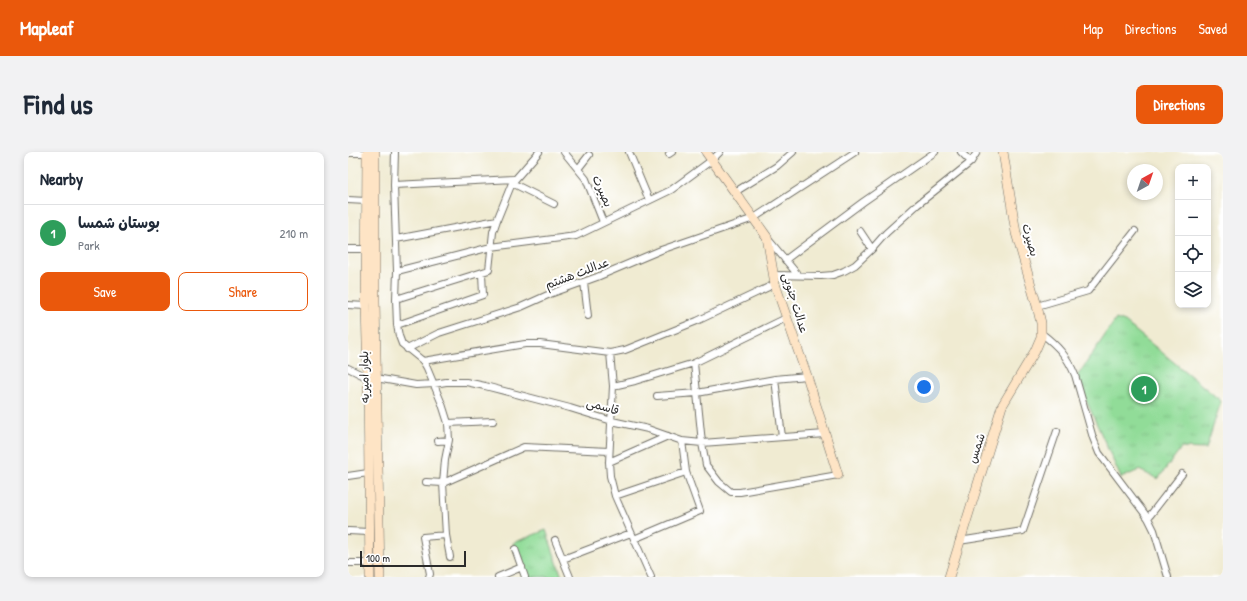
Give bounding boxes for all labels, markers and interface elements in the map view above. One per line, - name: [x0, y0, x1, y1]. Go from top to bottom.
- text: Mapleaf: [20, 15, 74, 41]
- text: Map: [1083, 19, 1103, 38]
- text: Directions: [1125, 19, 1176, 38]
- text: Saved: [1198, 19, 1227, 38]
- text: Find us: [24, 85, 93, 123]
- button: Directions: [1136, 85, 1223, 124]
- north arrow: [1127, 164, 1163, 200]
- map controls: [1175, 164, 1211, 308]
- button: +: [1175, 164, 1211, 200]
- text: Nearby: [40, 167, 83, 190]
- street label: بصیرت: [589, 172, 617, 210]
- button: −: [1175, 200, 1211, 236]
- text: بوستان شمسا: [78, 212, 160, 233]
- street label: بصیرت: [1018, 222, 1044, 258]
- text: 1: [51, 224, 55, 242]
- text: 210 m: [280, 224, 308, 242]
- text: Park: [78, 236, 100, 254]
- button: locate: [1175, 236, 1211, 272]
- street label: عداللت هشتم: [542, 253, 612, 294]
- street label: عدالت جنوبی: [779, 270, 813, 336]
- button: Save: [40, 272, 170, 311]
- button: Share: [178, 272, 308, 311]
- button: layers: [1175, 272, 1211, 308]
- street label: بلوار امیریه: [355, 351, 373, 403]
- pin: 1: [1131, 374, 1157, 404]
- your location: [914, 377, 934, 397]
- street label: قاسمی: [585, 393, 621, 419]
- street label: شمس: [963, 431, 989, 465]
- scale bar: [360, 549, 466, 568]
- text: 100 m: [366, 551, 390, 565]

